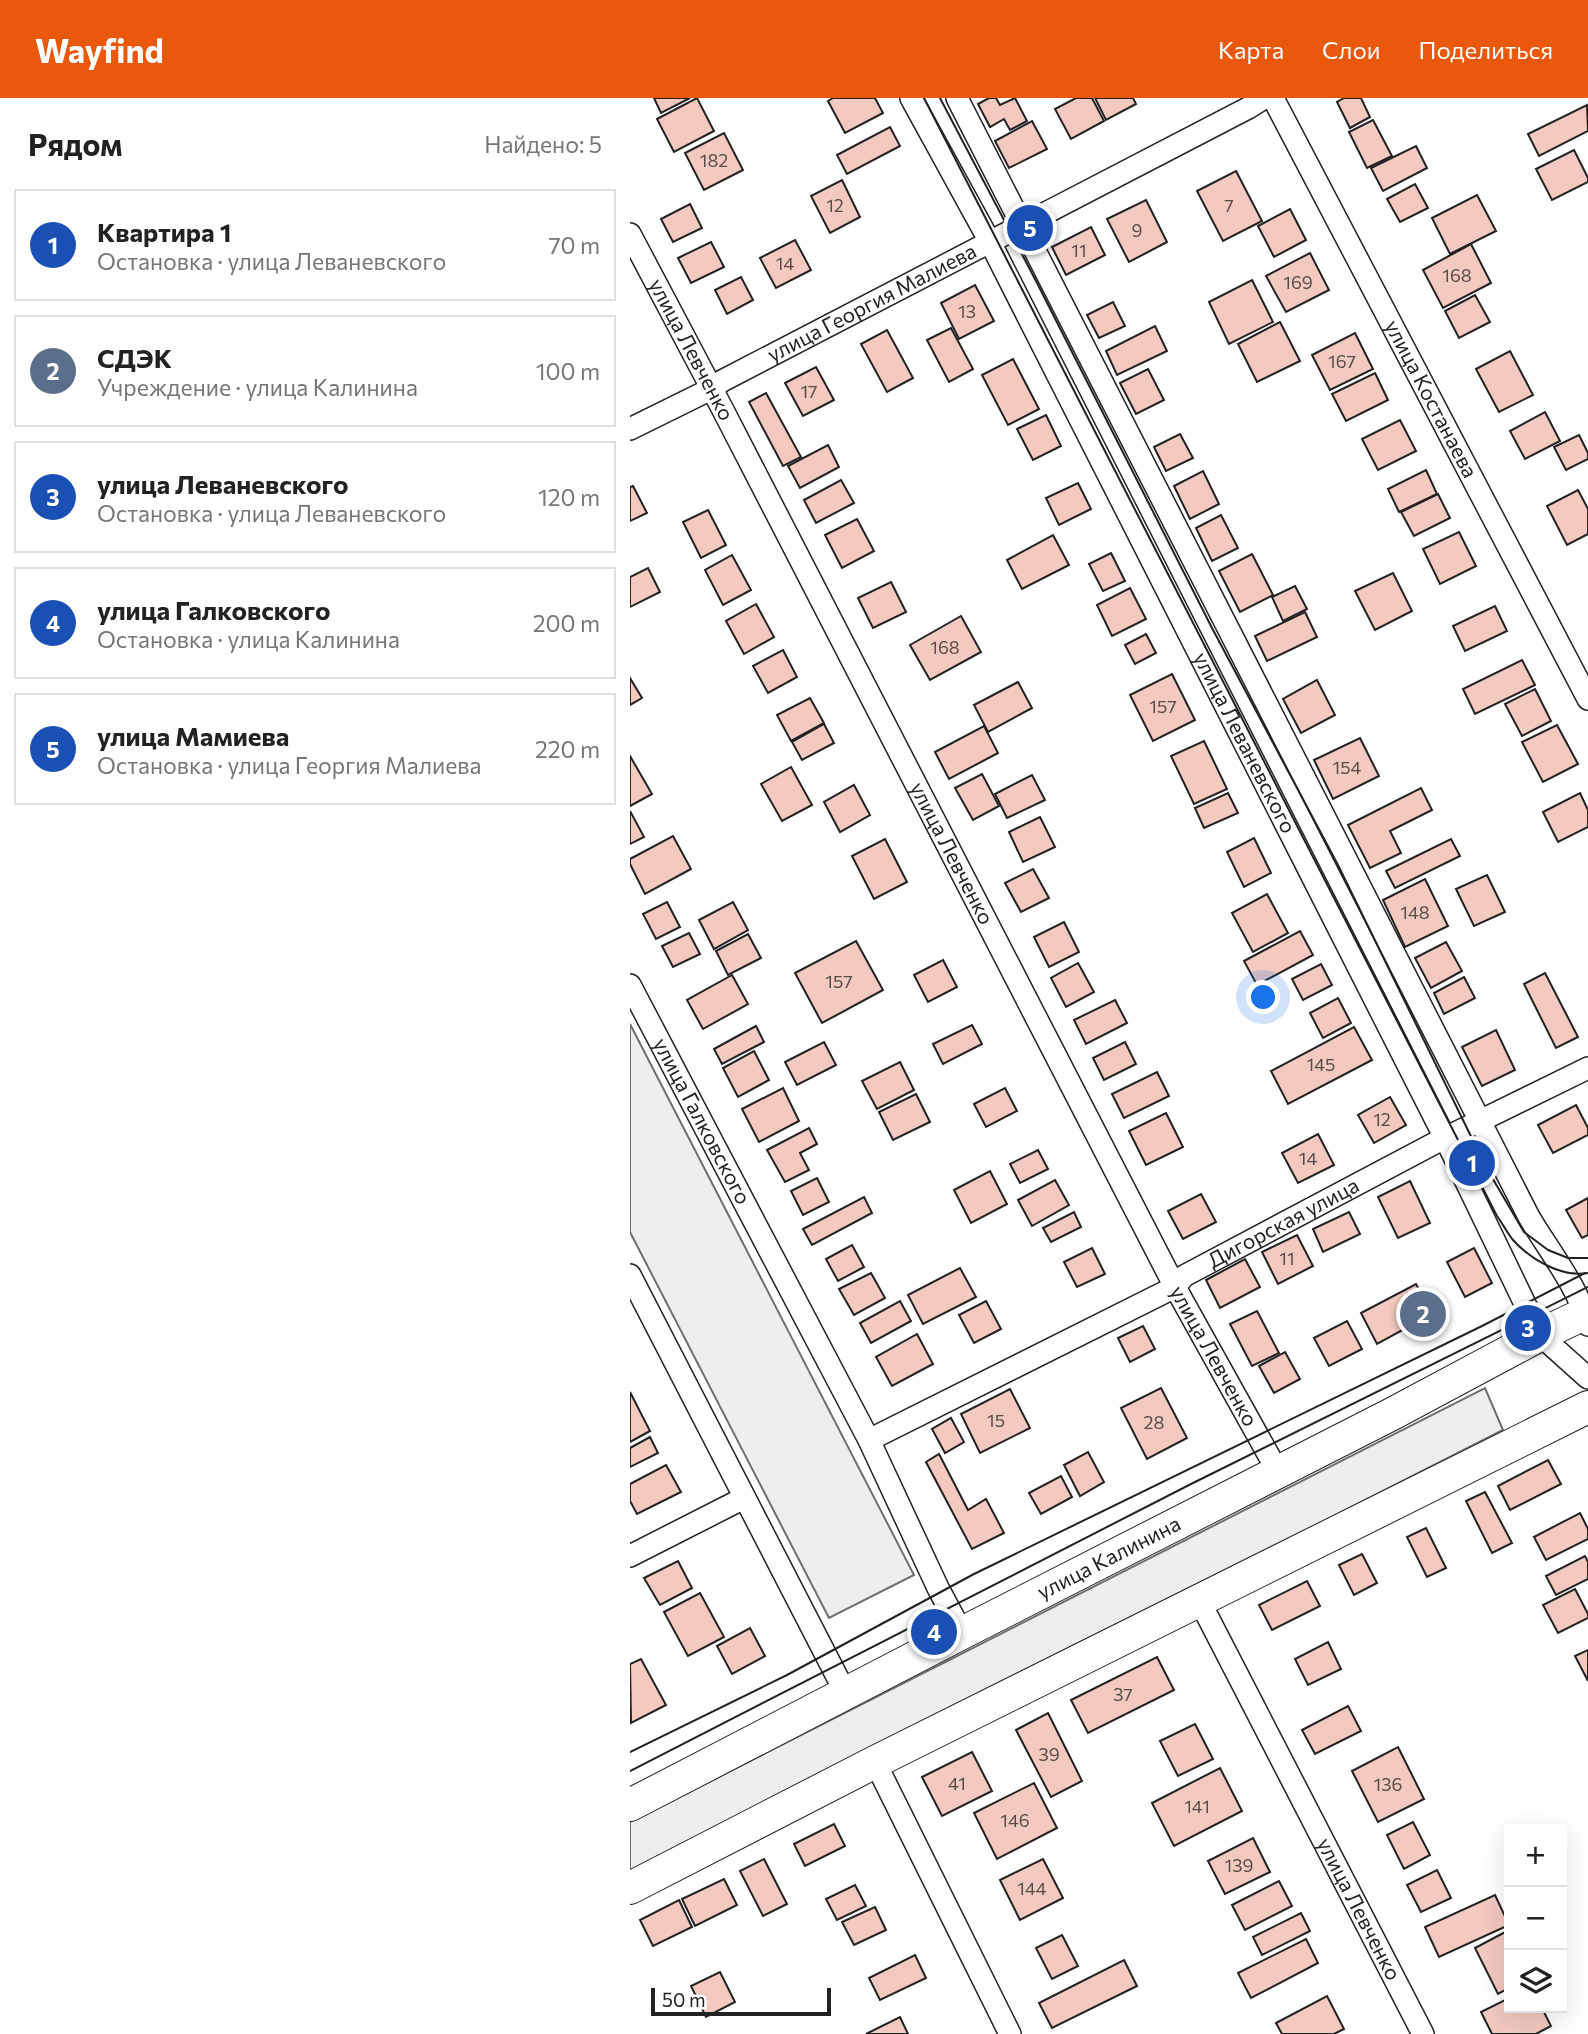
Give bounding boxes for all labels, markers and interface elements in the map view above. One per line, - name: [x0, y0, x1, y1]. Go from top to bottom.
- text: Wayfind: [35, 29, 164, 70]
- text: Карта: [1218, 35, 1284, 64]
- text: Слои: [1322, 35, 1380, 64]
- text: Поделиться: [1418, 35, 1553, 64]
- text: Рядом: [28, 125, 122, 162]
- text: Найдено: 5: [484, 130, 602, 158]
- house number: 182: [700, 149, 728, 171]
- house number: 12: [826, 194, 844, 216]
- house number: 7: [1224, 194, 1234, 216]
- pin: 5: [1007, 202, 1053, 254]
- text: Квартира 1: [97, 216, 231, 247]
- house number: 9: [1132, 219, 1142, 241]
- text: 1: [48, 231, 58, 259]
- text: 70 m: [548, 231, 600, 259]
- street label: улица Георгия Малиева: [763, 237, 980, 366]
- house number: 11: [1071, 239, 1087, 261]
- text: Остановка · улица Леваневского: [97, 247, 446, 275]
- house number: 14: [776, 252, 794, 274]
- house number: 168: [1442, 264, 1472, 286]
- house number: 169: [1283, 271, 1313, 293]
- street label: улица Левченко: [645, 274, 740, 424]
- house number: 13: [958, 300, 976, 322]
- street label: улица Костанаева: [1381, 315, 1484, 482]
- text: СДЭК: [97, 342, 172, 373]
- house number: 167: [1328, 350, 1356, 372]
- text: 2: [46, 357, 60, 385]
- text: 100 m: [536, 357, 600, 385]
- text: Учреждение · улица Калинина: [97, 373, 418, 401]
- house number: 17: [800, 380, 818, 402]
- text: улица Леваневского: [97, 468, 348, 499]
- text: 3: [46, 483, 60, 511]
- text: 120 m: [538, 483, 600, 511]
- text: Остановка · улица Леваневского: [97, 499, 446, 527]
- text: улица Галковского: [97, 594, 330, 625]
- text: 4: [46, 609, 60, 637]
- text: 200 m: [533, 609, 600, 637]
- text: Остановка · улица Калинина: [97, 625, 400, 653]
- house number: 168: [930, 636, 960, 658]
- street label: улица Леваневского: [1189, 647, 1302, 837]
- house number: 157: [1149, 695, 1177, 717]
- text: улица Мамиева: [97, 720, 289, 751]
- text: 5: [46, 735, 60, 763]
- text: 220 m: [535, 735, 600, 763]
- text: Остановка · улица Георгия Малиева: [97, 751, 482, 779]
- house number: 154: [1333, 756, 1362, 778]
- street label: улица Левченко: [906, 777, 1000, 928]
- house number: 148: [1400, 901, 1430, 923]
- house number: 157: [825, 970, 853, 992]
- your location: [1246, 980, 1280, 1014]
- street label: улица Галковского: [649, 1033, 757, 1208]
- house number: 145: [1307, 1053, 1335, 1075]
- house number: 12: [1373, 1108, 1391, 1130]
- pin: 1: [1449, 1137, 1495, 1189]
- house number: 14: [1299, 1147, 1317, 1169]
- street label: Дигорская улица: [1203, 1172, 1363, 1272]
- house number: 11: [1279, 1247, 1295, 1269]
- street label: улица Левченко: [1166, 1281, 1264, 1430]
- pin: 2: [1400, 1288, 1446, 1340]
- pin: 3: [1505, 1302, 1551, 1354]
- house number: 15: [987, 1409, 1005, 1431]
- house number: 28: [1144, 1411, 1165, 1433]
- street label: улица Калинина: [1033, 1510, 1184, 1604]
- pin: 4: [911, 1606, 957, 1658]
- house number: 37: [1113, 1683, 1133, 1705]
- house number: 39: [1038, 1743, 1060, 1765]
- house number: 41: [948, 1772, 966, 1794]
- house number: 136: [1374, 1773, 1402, 1795]
- house number: 141: [1184, 1795, 1210, 1817]
- house number: 146: [1000, 1809, 1030, 1831]
- map controls: [1504, 1824, 1567, 2013]
- button: +: [1504, 1824, 1567, 1887]
- street label: улица Левченко: [1313, 1833, 1407, 1984]
- house number: 139: [1225, 1854, 1253, 1876]
- house number: 144: [1017, 1877, 1047, 1899]
- button: −: [1504, 1887, 1567, 1950]
- button: layers: [1504, 1950, 1567, 2013]
- scale bar: [651, 1985, 831, 2017]
- text: 50 m: [662, 1988, 706, 2011]

